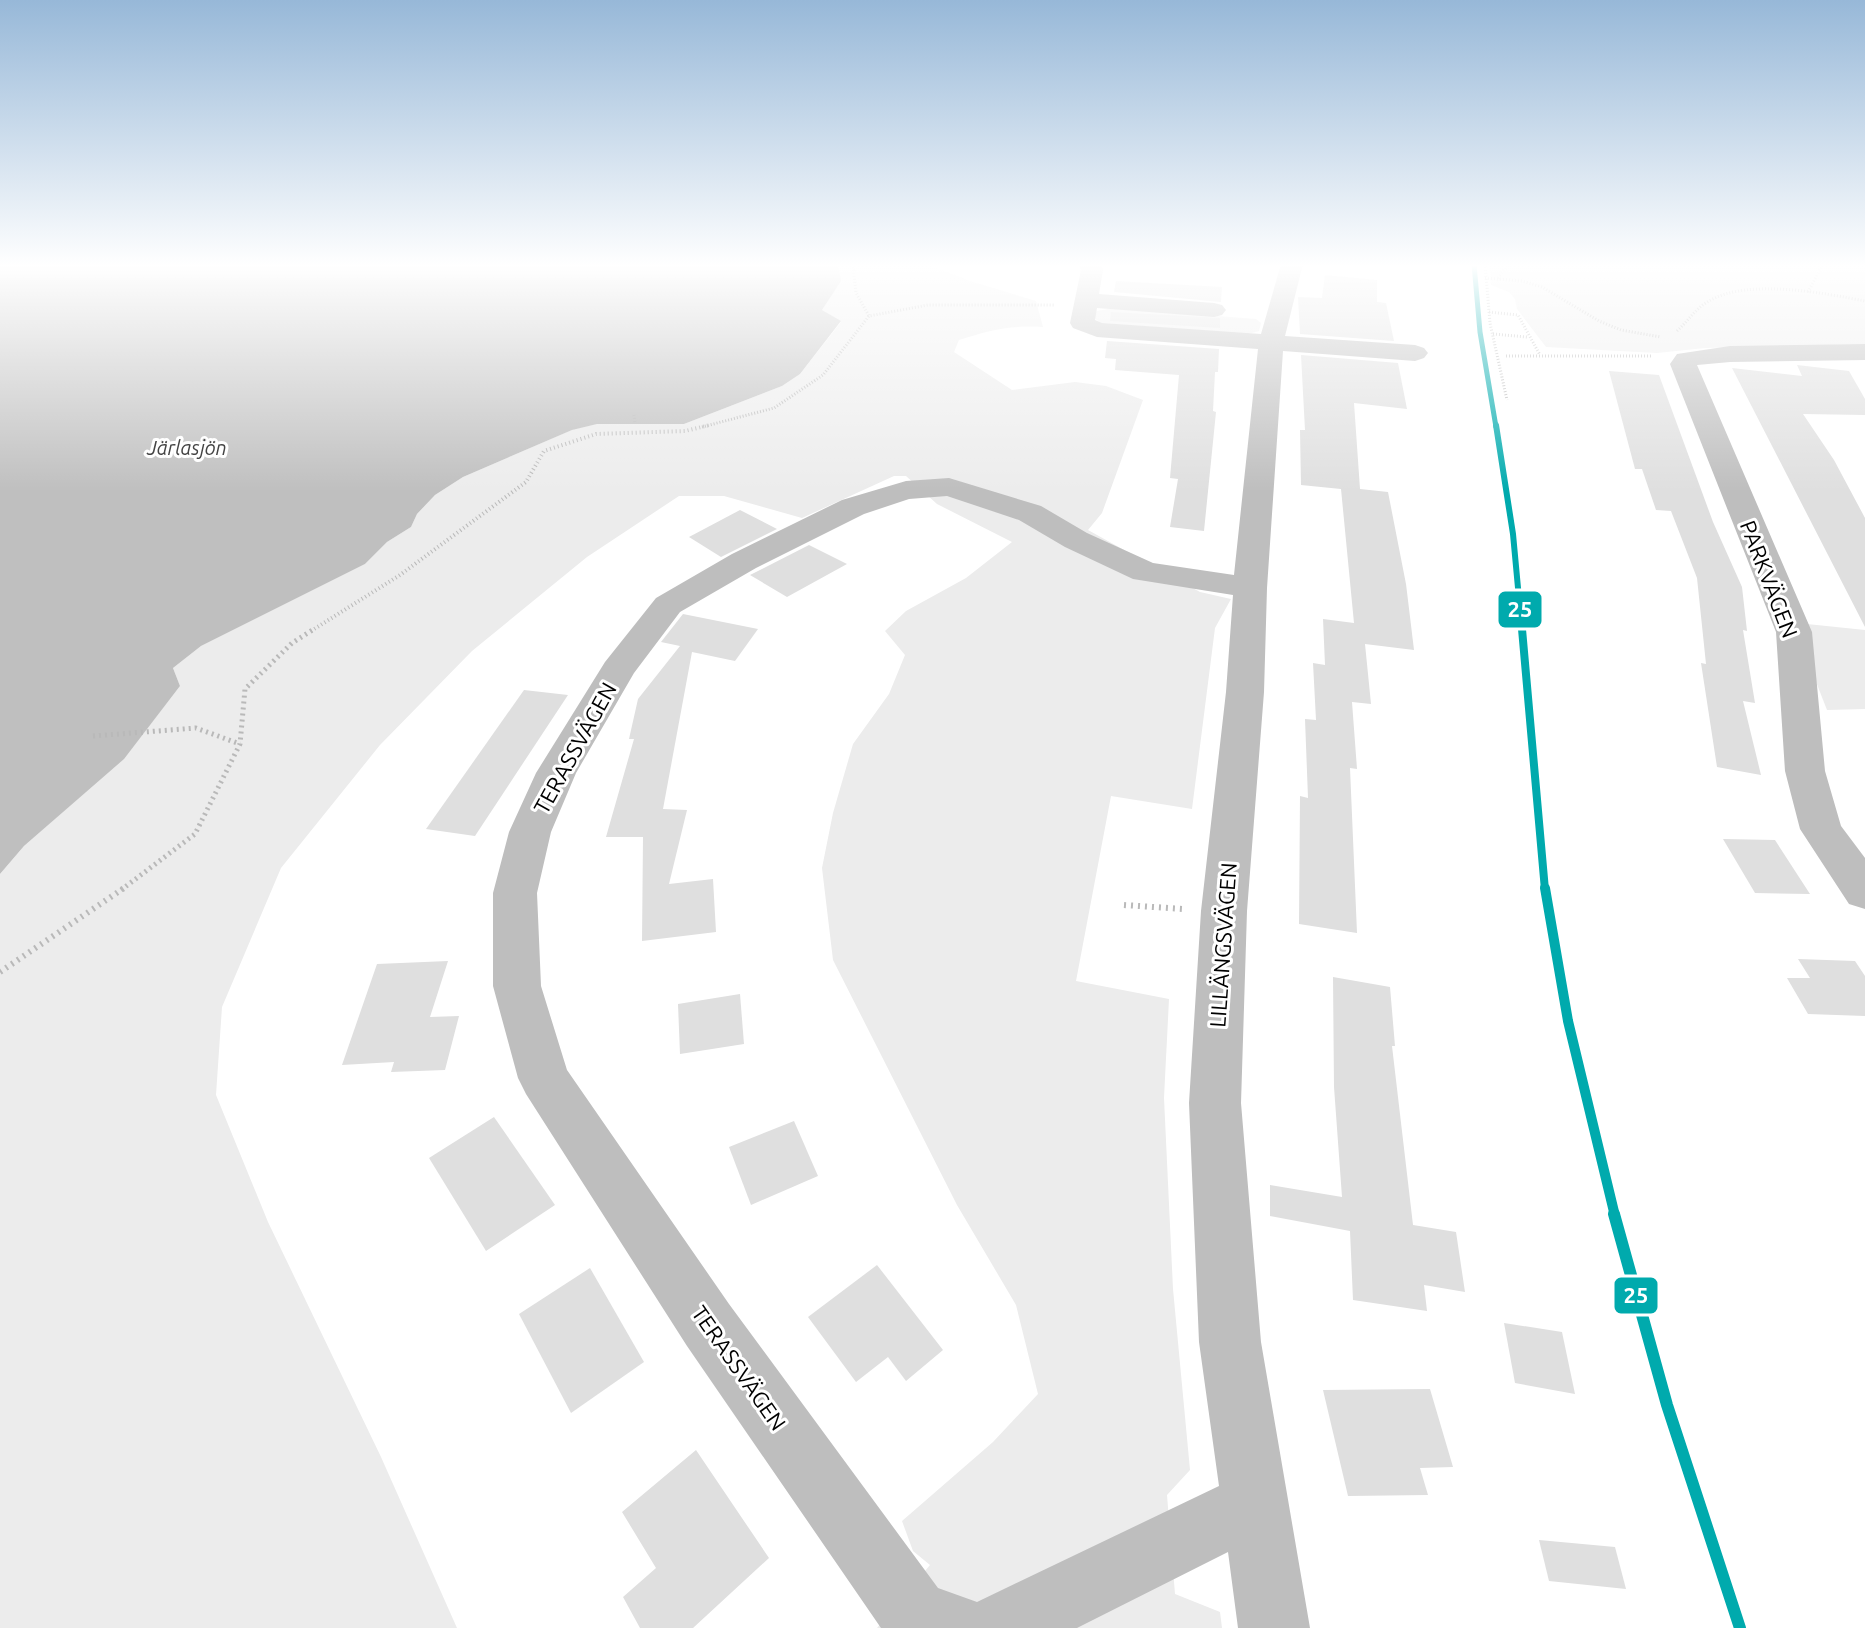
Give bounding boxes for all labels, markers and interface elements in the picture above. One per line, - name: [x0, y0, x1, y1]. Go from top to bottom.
- water label: Järlasjön: [146, 436, 227, 459]
- street label: PARKVÄGEN: [1736, 517, 1803, 641]
- line badge: 25: [1497, 590, 1543, 629]
- text: 25: [1508, 596, 1532, 621]
- street label: TERASSVÄGEN: [528, 678, 621, 818]
- street label: LILLÄNGSVÄGEN: [1204, 862, 1241, 1028]
- line badge: 25: [1613, 1276, 1659, 1315]
- text: 25: [1624, 1282, 1648, 1307]
- street label: TERASSVÄGEN: [687, 1301, 792, 1435]

